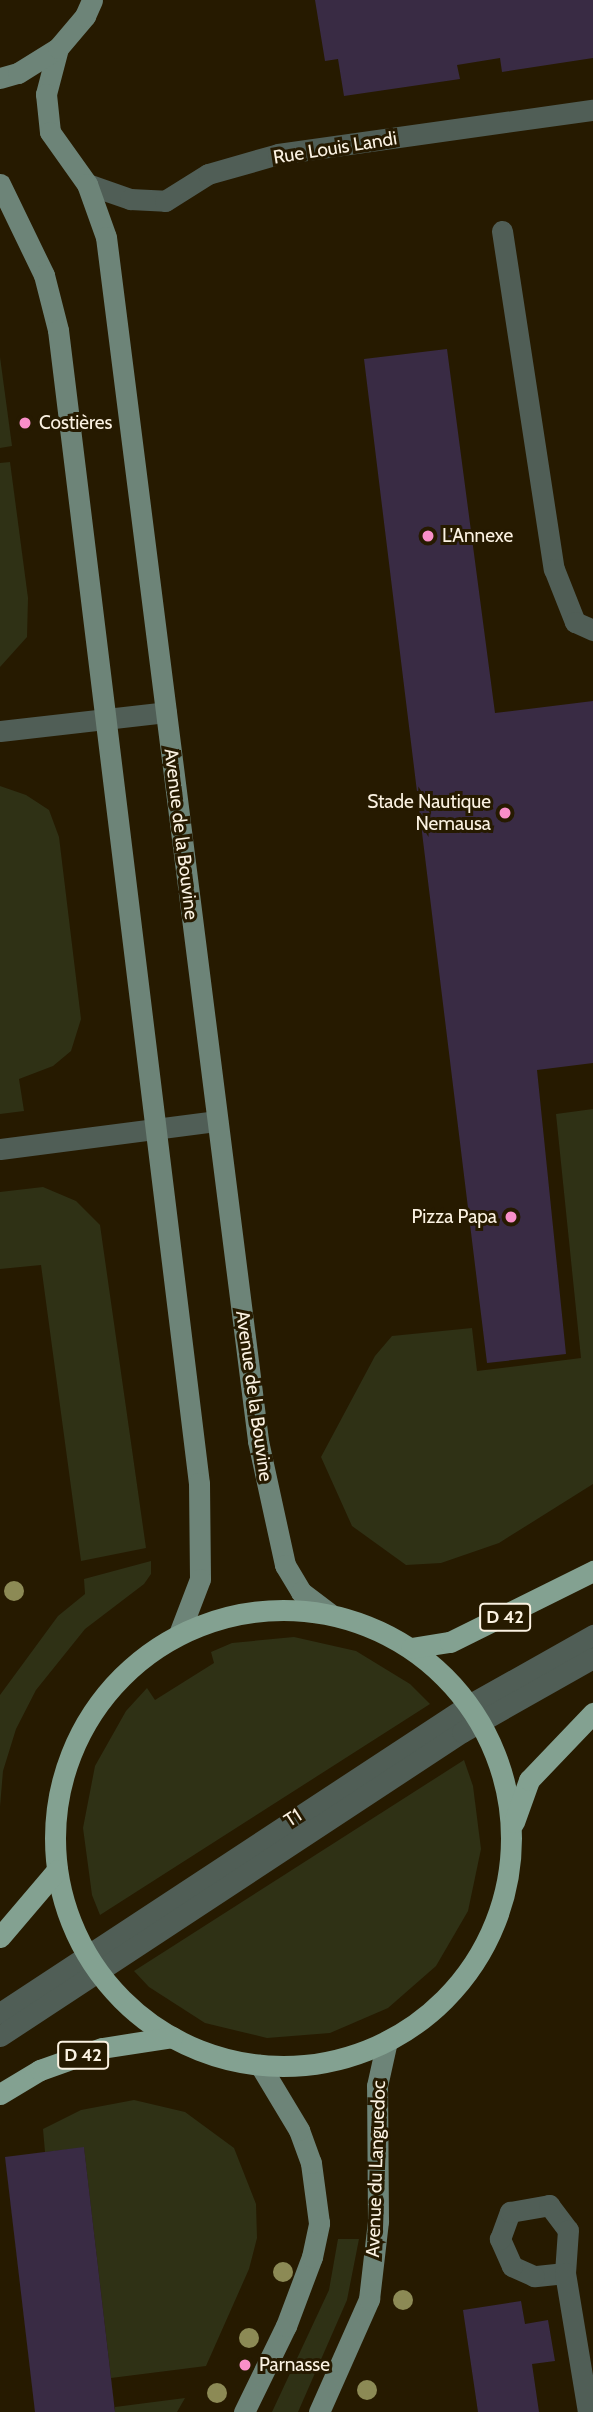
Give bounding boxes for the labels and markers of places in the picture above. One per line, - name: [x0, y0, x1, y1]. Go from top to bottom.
- place label: Costières: [39, 412, 112, 434]
- marker: Costières: [17, 415, 33, 431]
- place label: L'Annexe: [442, 525, 513, 547]
- marker: L'Annexe: [420, 528, 436, 544]
- place label: Stade Nautique Nemausa: [367, 791, 491, 835]
- marker: Stade Nautique Nemausa: [497, 805, 513, 821]
- place label: Pizza Papa: [412, 1206, 497, 1228]
- marker: Pizza Papa: [503, 1209, 519, 1225]
- place label: Parnasse: [259, 2354, 330, 2376]
- marker: Parnasse: [237, 2357, 253, 2373]

